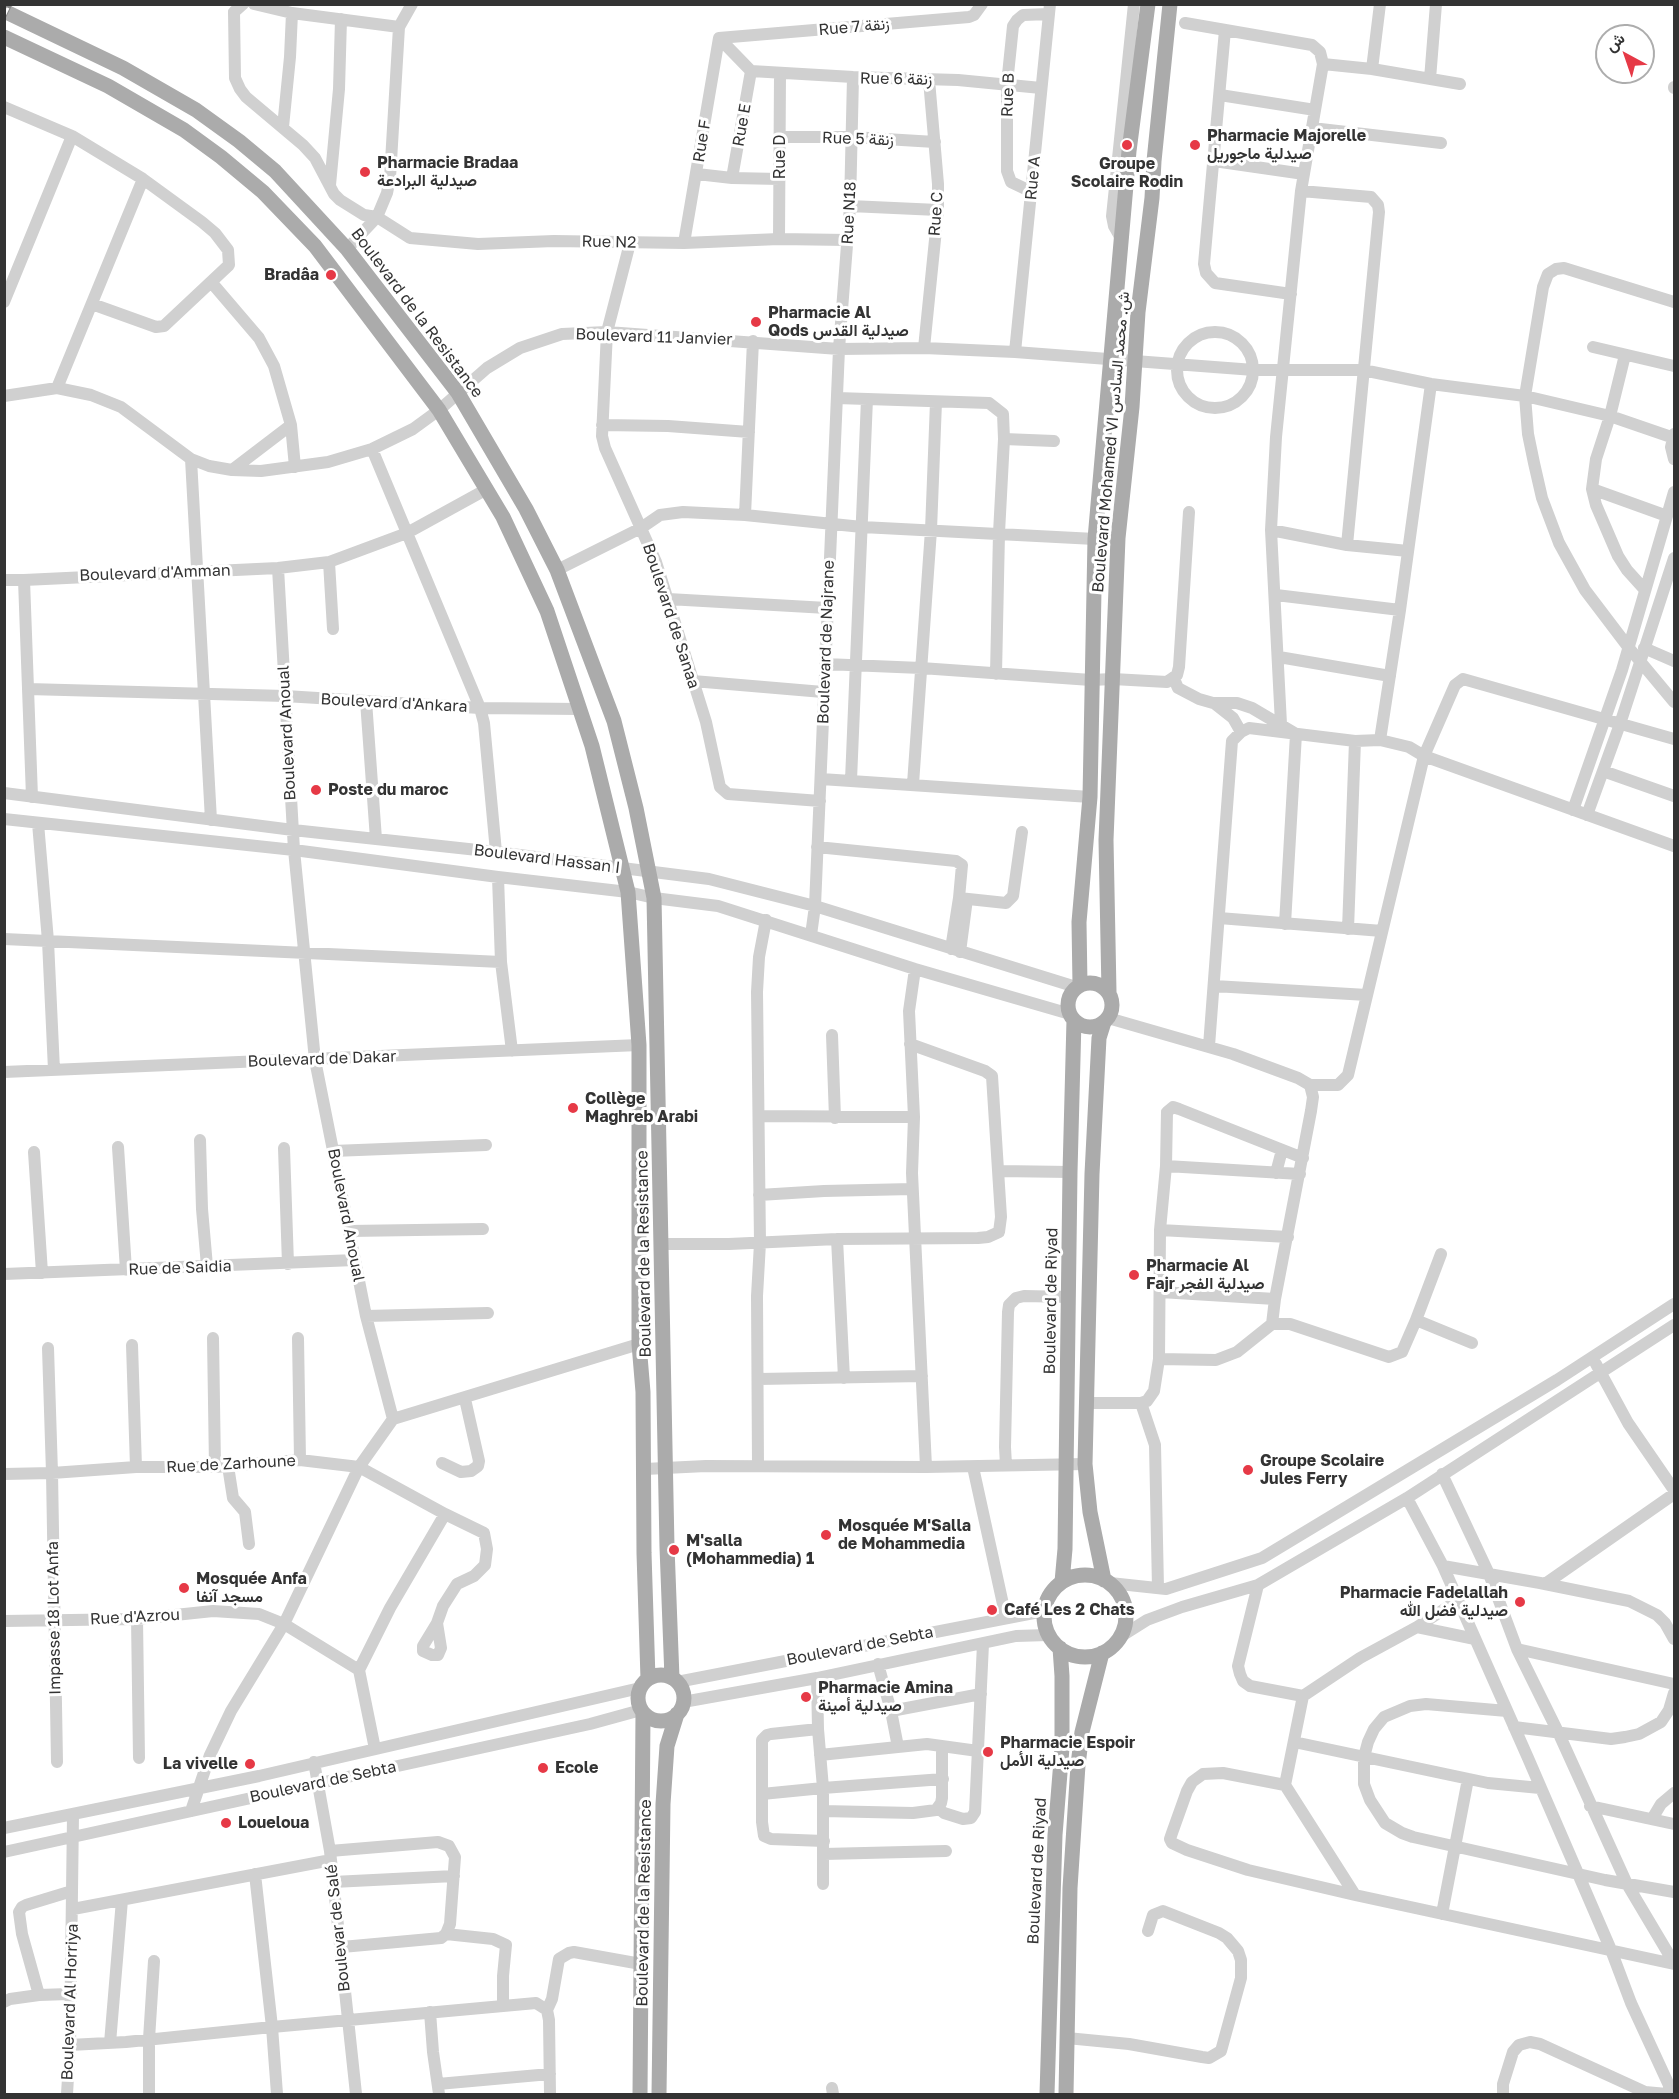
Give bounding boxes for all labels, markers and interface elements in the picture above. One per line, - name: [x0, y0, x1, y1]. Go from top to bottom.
- street label: Rue 7 زنقة: [818, 14, 890, 40]
- north arrow: [1595, 24, 1655, 84]
- text: ش: [1601, 28, 1629, 56]
- street label: Rue 6 زنقة: [860, 69, 932, 89]
- street label: Rue B: [998, 73, 1018, 117]
- street label: Rue E: [729, 102, 755, 148]
- street label: Rue F: [689, 118, 715, 164]
- place label: Pharmacie Majorelle صيدلية ماجوريل: [1207, 126, 1366, 164]
- street label: Rue 5 زنقة: [822, 128, 894, 150]
- street label: Rue D: [770, 135, 790, 179]
- marker: Groupe Scolaire Rodin: [1120, 138, 1134, 152]
- marker: Pharmacie Majorelle صيدلية ماجوريل: [1188, 138, 1202, 152]
- place label: Pharmacie Bradaa صيدلية البرادعة: [377, 153, 518, 191]
- place label: Groupe Scolaire Rodin: [1071, 154, 1183, 192]
- street label: Rue A: [1022, 155, 1044, 201]
- marker: Pharmacie Bradaa صيدلية البرادعة: [358, 165, 372, 179]
- street label: Rue N18: [838, 181, 860, 245]
- street label: Rue C: [925, 191, 947, 237]
- street label: Boulevard de la Resistance: [347, 224, 487, 402]
- street label: Rue N2: [581, 232, 637, 252]
- place label: Bradâa: [264, 265, 319, 285]
- marker: Bradâa: [324, 268, 338, 282]
- street label: Boulevard Mohamed VI ش. محمد السادس: [1088, 291, 1134, 593]
- place label: Pharmacie Al Qods صيدلية القدس: [768, 303, 909, 341]
- marker: Pharmacie Al Qods صيدلية القدس: [749, 315, 763, 329]
- street label: Boulevard 11 Janvier: [575, 325, 733, 349]
- street label: Boulevard de Sanaa: [638, 541, 704, 691]
- street label: Boulevard de Najrane: [814, 560, 838, 724]
- street label: Boulevard d'Amman: [79, 561, 231, 585]
- street label: Boulevard Anoual: [274, 665, 300, 801]
- street label: Boulevard d'Ankara: [320, 690, 468, 716]
- place label: Poste du maroc: [328, 780, 448, 800]
- marker: Poste du maroc: [309, 783, 323, 797]
- street label: Boulevard Hassan I: [473, 840, 621, 878]
- street label: Boulevard de Dakar: [247, 1047, 397, 1071]
- place label: Collège Maghreb Arabi: [585, 1089, 698, 1127]
- marker: Collège Maghreb Arabi: [566, 1101, 580, 1115]
- street label: Boulevard Anoual: [324, 1147, 368, 1283]
- street label: Boulevard de la Resistance: [633, 1150, 655, 1358]
- street label: Boulevard de Riyad: [1040, 1227, 1062, 1375]
- place label: Pharmacie Al Fajr صيدلية الفجر: [1146, 1256, 1264, 1294]
- street label: Rue de Saidia: [128, 1257, 232, 1279]
- marker: Pharmacie Al Fajr صيدلية الفجر: [1127, 1268, 1141, 1282]
- street label: Rue de Zarhoune: [166, 1451, 296, 1477]
- place label: Groupe Scolaire Jules Ferry: [1260, 1451, 1384, 1489]
- marker: Groupe Scolaire Jules Ferry: [1241, 1463, 1255, 1477]
- place label: Mosquée M'Salla de Mohammedia: [838, 1516, 971, 1554]
- marker: Mosquée M'Salla de Mohammedia: [819, 1528, 833, 1542]
- place label: M'salla (Mohammedia) 1: [686, 1531, 814, 1569]
- street label: Impasse 18 Lot Anfa: [43, 1541, 65, 1695]
- marker: M'salla (Mohammedia) 1: [667, 1543, 681, 1557]
- place label: Mosquée Anfa مسجد آنفا: [196, 1569, 307, 1607]
- marker: Mosquée Anfa مسجد آنفا: [177, 1581, 191, 1595]
- place label: Pharmacie Fadelallah صيدلية فضل الله: [1340, 1583, 1508, 1621]
- marker: Pharmacie Fadelallah صيدلية فضل الله: [1513, 1595, 1527, 1609]
- place label: Café Les 2 Chats: [1004, 1600, 1135, 1620]
- marker: Café Les 2 Chats: [985, 1603, 999, 1617]
- street label: Rue d'Azrou: [90, 1605, 180, 1629]
- street label: Boulevard de Sebta: [785, 1622, 935, 1670]
- place label: Pharmacie Amina صيدلية أمينة: [818, 1678, 953, 1716]
- marker: Pharmacie Amina صيدلية أمينة: [799, 1690, 813, 1704]
- place label: Pharmacie Espoir صيدلية الأمل: [1000, 1733, 1135, 1771]
- marker: Pharmacie Espoir صيدلية الأمل: [981, 1745, 995, 1759]
- place label: La vivelle: [163, 1754, 238, 1774]
- marker: La vivelle: [243, 1757, 257, 1771]
- street label: Boulevard de Sebta: [248, 1757, 398, 1807]
- place label: Ecole: [555, 1758, 598, 1778]
- marker: Ecole: [536, 1761, 550, 1775]
- street label: Boulevard de Riyad: [1024, 1797, 1050, 1945]
- street label: Boulevard de la Resistance: [633, 1799, 655, 2007]
- place label: Loueloua: [238, 1813, 309, 1833]
- marker: Loueloua: [219, 1816, 233, 1830]
- street label: Boulevar de Salé: [322, 1863, 354, 1993]
- street label: Boulevard Al Horriya: [58, 1923, 82, 2081]

